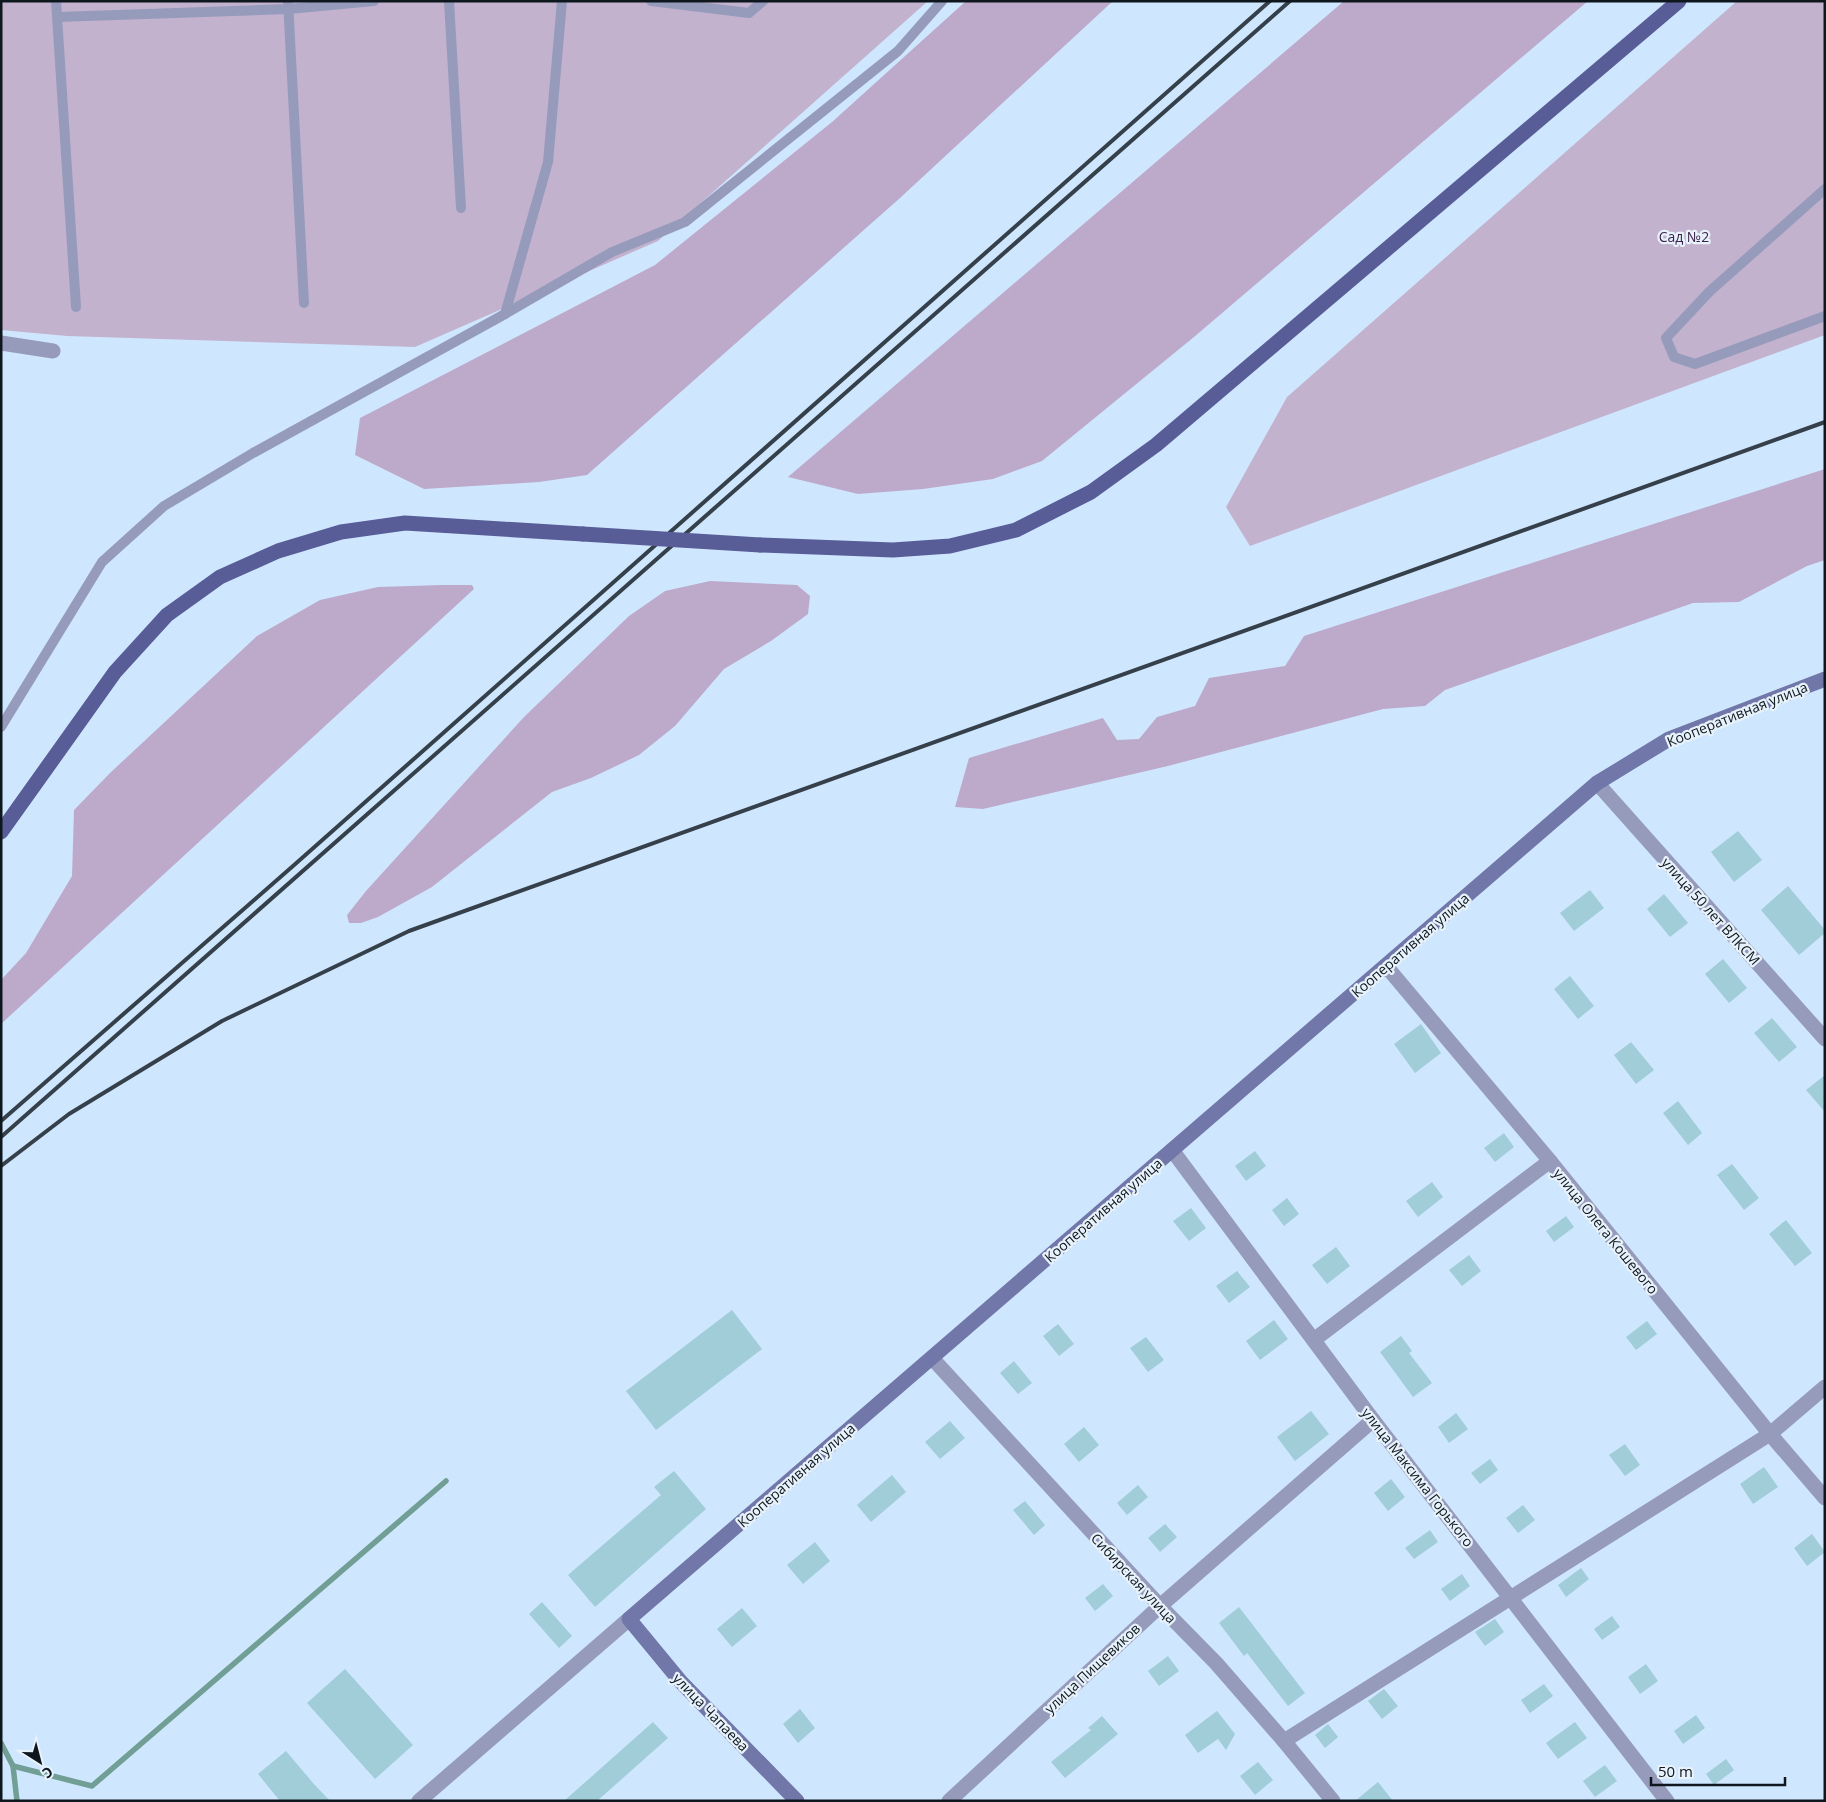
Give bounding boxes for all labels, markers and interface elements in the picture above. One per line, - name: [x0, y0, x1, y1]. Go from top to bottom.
- park label: Сад №2: [1659, 227, 1709, 246]
- street label: Кооперативная улица: [1664, 677, 1810, 751]
- street label: улица 50 лет ВЛКСМ: [1658, 853, 1764, 969]
- street label: Кооперативная улица: [1347, 889, 1473, 1001]
- street label: Кооперативная улица: [1040, 1154, 1166, 1266]
- street label: улица Олега Кошевого: [1549, 1164, 1663, 1298]
- street label: улица Максима Горького: [1358, 1404, 1478, 1550]
- street label: Кооперативная улица: [733, 1419, 859, 1531]
- street label: Сибирская улица: [1087, 1529, 1181, 1627]
- street label: улица Пищевиков: [1040, 1619, 1144, 1717]
- street label: улица Чапаева: [669, 1669, 753, 1755]
- north arrow: [15, 1737, 65, 1787]
- scale bar: [1651, 1754, 1785, 1786]
- text: 50 m: [1658, 1761, 1693, 1781]
- text: С: [39, 1763, 57, 1783]

